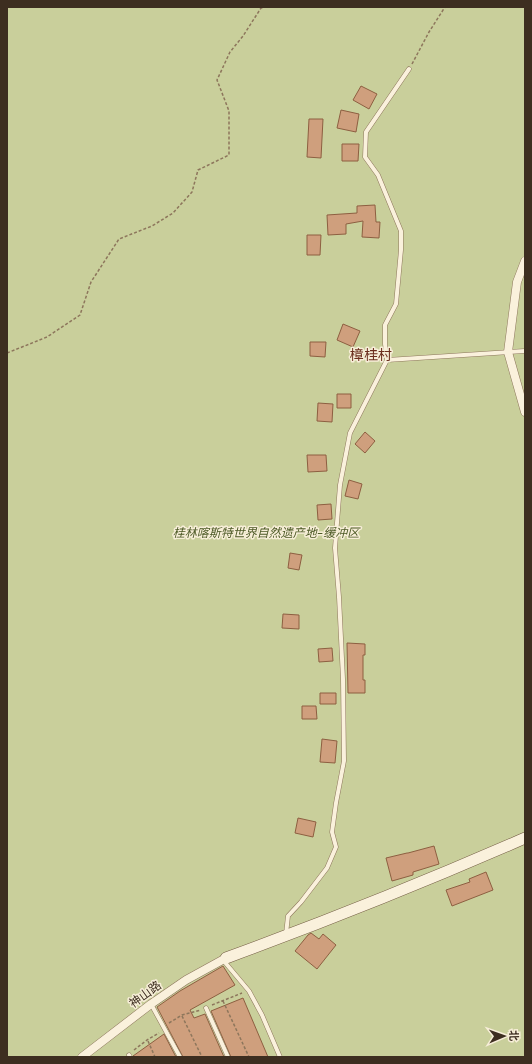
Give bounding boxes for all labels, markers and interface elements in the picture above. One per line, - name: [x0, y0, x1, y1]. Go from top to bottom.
- district label: 樟桂村: [350, 346, 392, 364]
- park label: 桂林喀斯特世界自然遗产地-缓冲区: [173, 525, 361, 540]
- street label: 神山路: [126, 977, 164, 1011]
- north arrow: [484, 1016, 524, 1056]
- text: 北: [507, 1030, 521, 1041]

